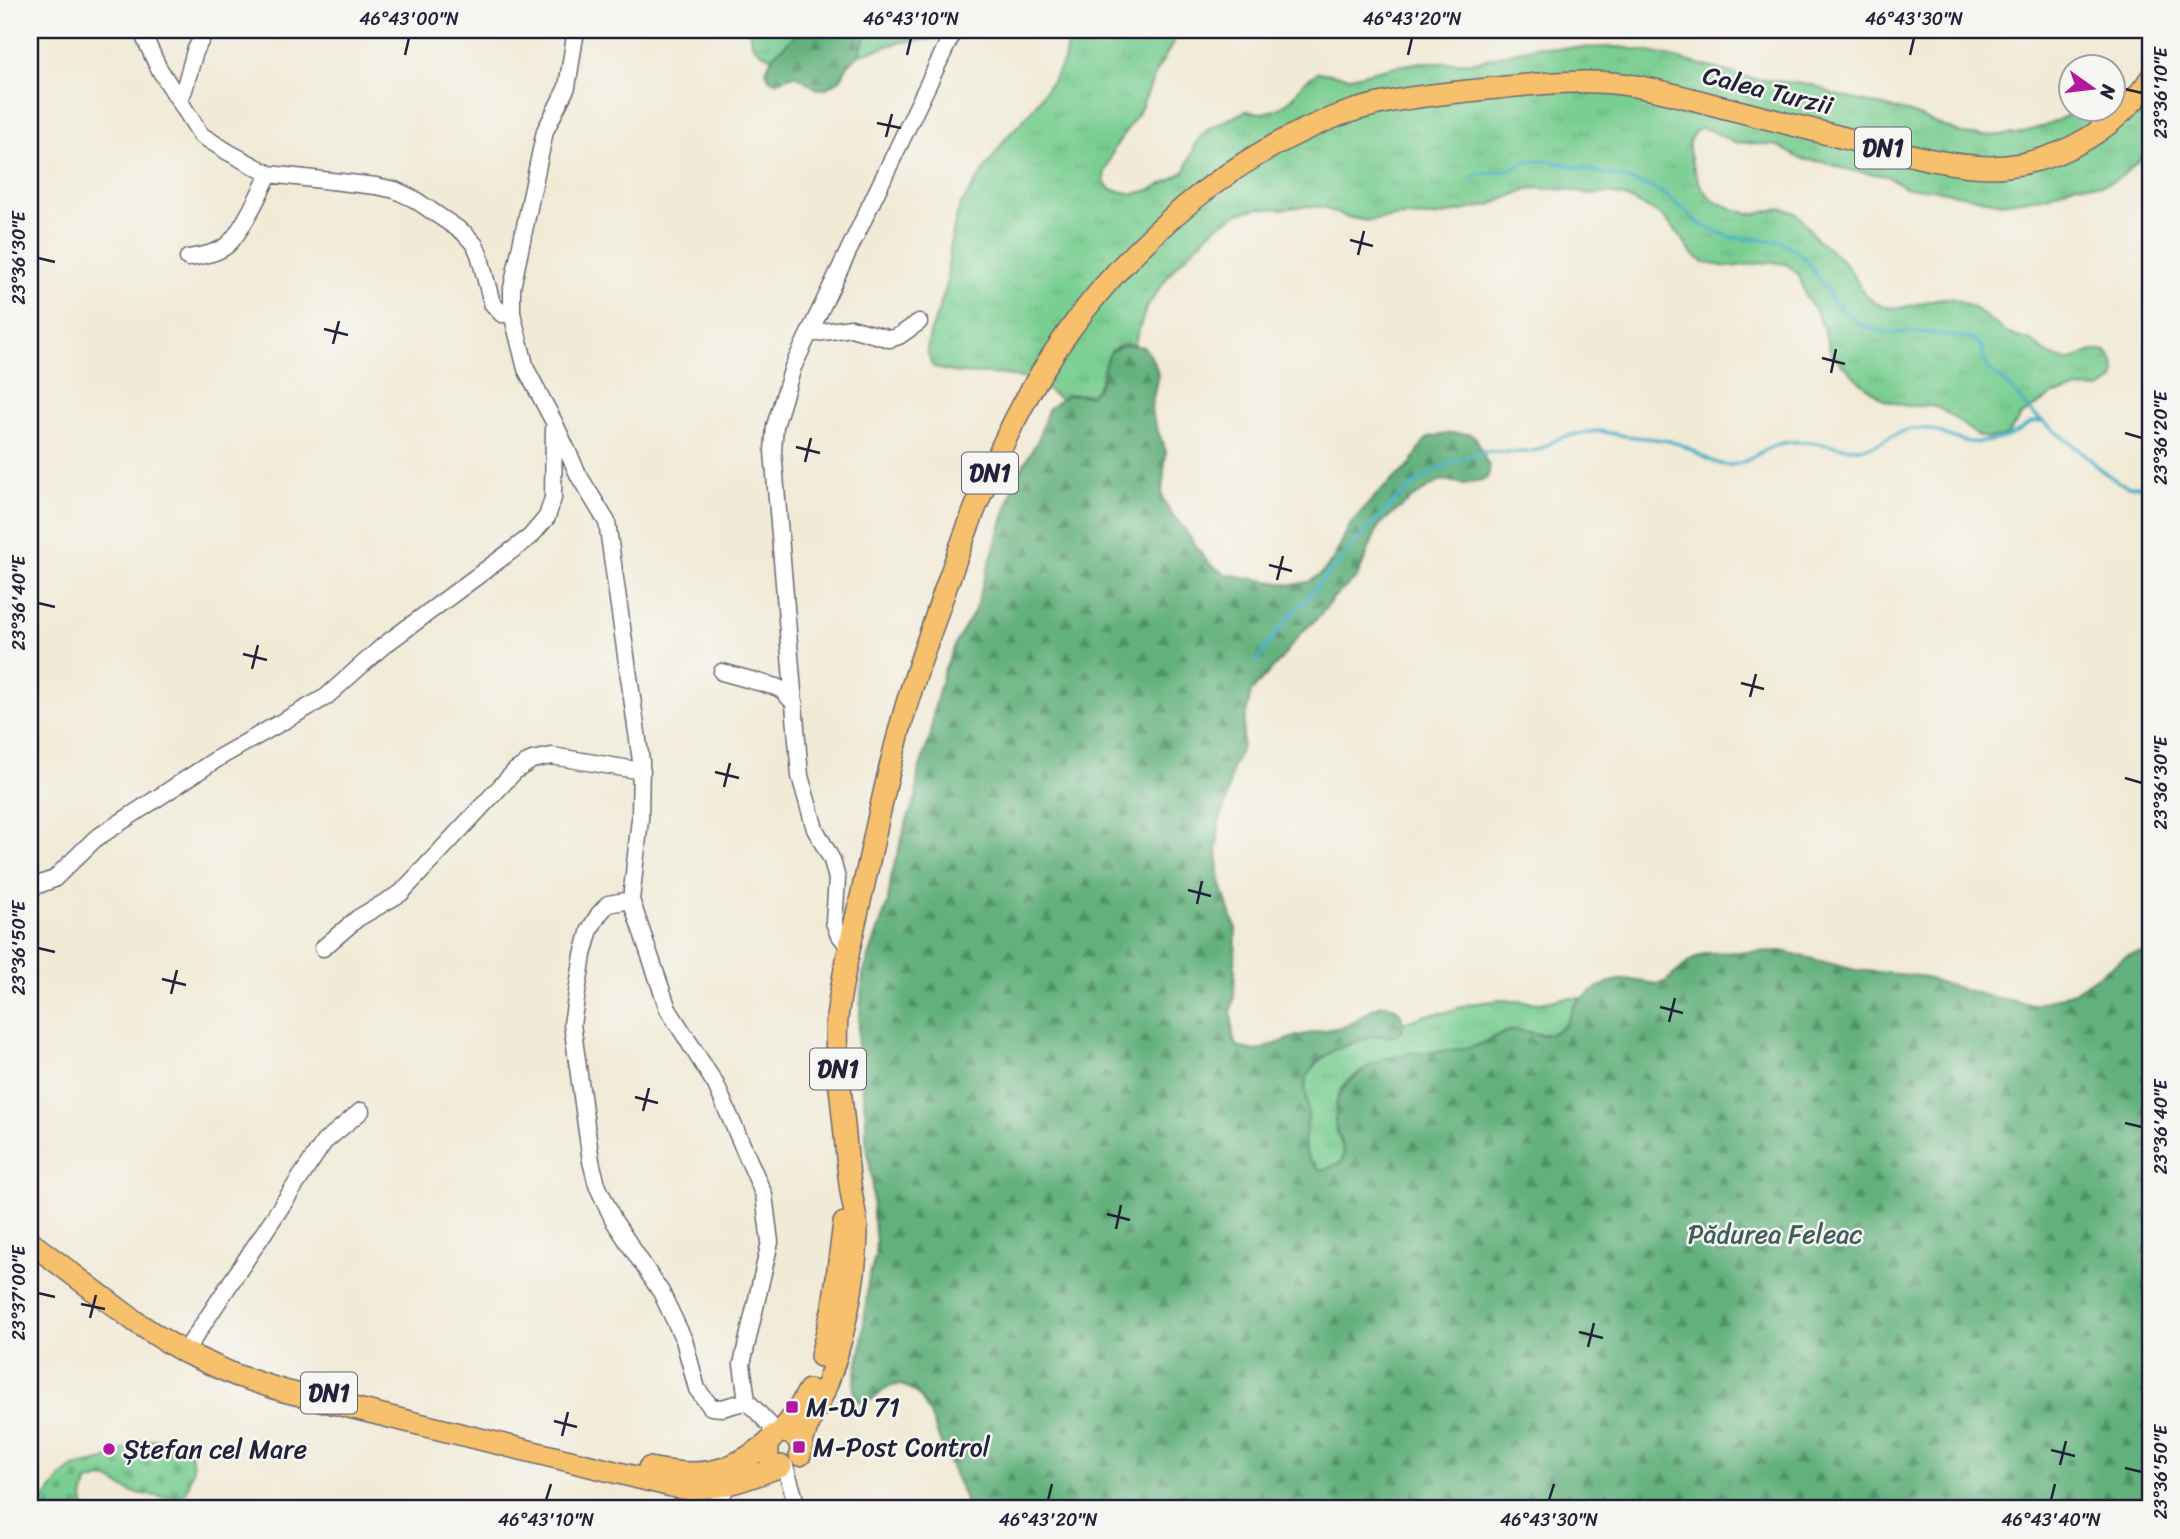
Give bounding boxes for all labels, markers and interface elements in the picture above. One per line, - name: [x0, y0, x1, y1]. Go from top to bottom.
- text: 46°43'00"N: [359, 3, 459, 35]
- text: 46°43'10"N: [863, 3, 960, 35]
- text: 46°43'20"N: [1363, 3, 1462, 35]
- text: 46°43'30"N: [1865, 3, 1964, 35]
- text: 23°36'10"E: [2145, 46, 2177, 139]
- street label: Calea Turzii: [1698, 52, 1839, 129]
- north arrow: [2058, 52, 2128, 122]
- text: N: [2090, 81, 2126, 103]
- road number: DN1: [1855, 128, 1911, 168]
- text: 23°36'30"E: [3, 210, 35, 305]
- text: 23°36'20"E: [2145, 390, 2177, 485]
- road number: DN1: [962, 452, 1018, 494]
- text: 23°36'40"E: [3, 555, 35, 650]
- text: 23°36'30"E: [2145, 735, 2177, 830]
- text: 23°36'50"E: [3, 900, 35, 995]
- road number: DN1: [810, 1049, 866, 1090]
- text: 23°36'40"E: [2145, 1079, 2177, 1174]
- park label: Pădurea Feleac: [1688, 1211, 1862, 1257]
- text: 23°37'00"E: [3, 1244, 35, 1341]
- road number: DN1: [301, 1372, 357, 1414]
- place label: M-DJ 71: [806, 1384, 900, 1430]
- marker: M-DJ 71: [784, 1399, 800, 1415]
- place label: M-Post Control: [813, 1424, 991, 1470]
- text: 23°36'50"E: [2145, 1424, 2177, 1519]
- place label: Ștefan cel Mare: [123, 1426, 307, 1472]
- marker: M-Post Control: [791, 1439, 807, 1455]
- marker: Ștefan cel Mare: [101, 1441, 117, 1457]
- text: 46°43'10"N: [498, 1504, 595, 1536]
- text: 46°43'20"N: [999, 1504, 1098, 1536]
- text: 46°43'30"N: [1500, 1504, 1599, 1536]
- text: 46°43'40"N: [2001, 1504, 2101, 1536]

